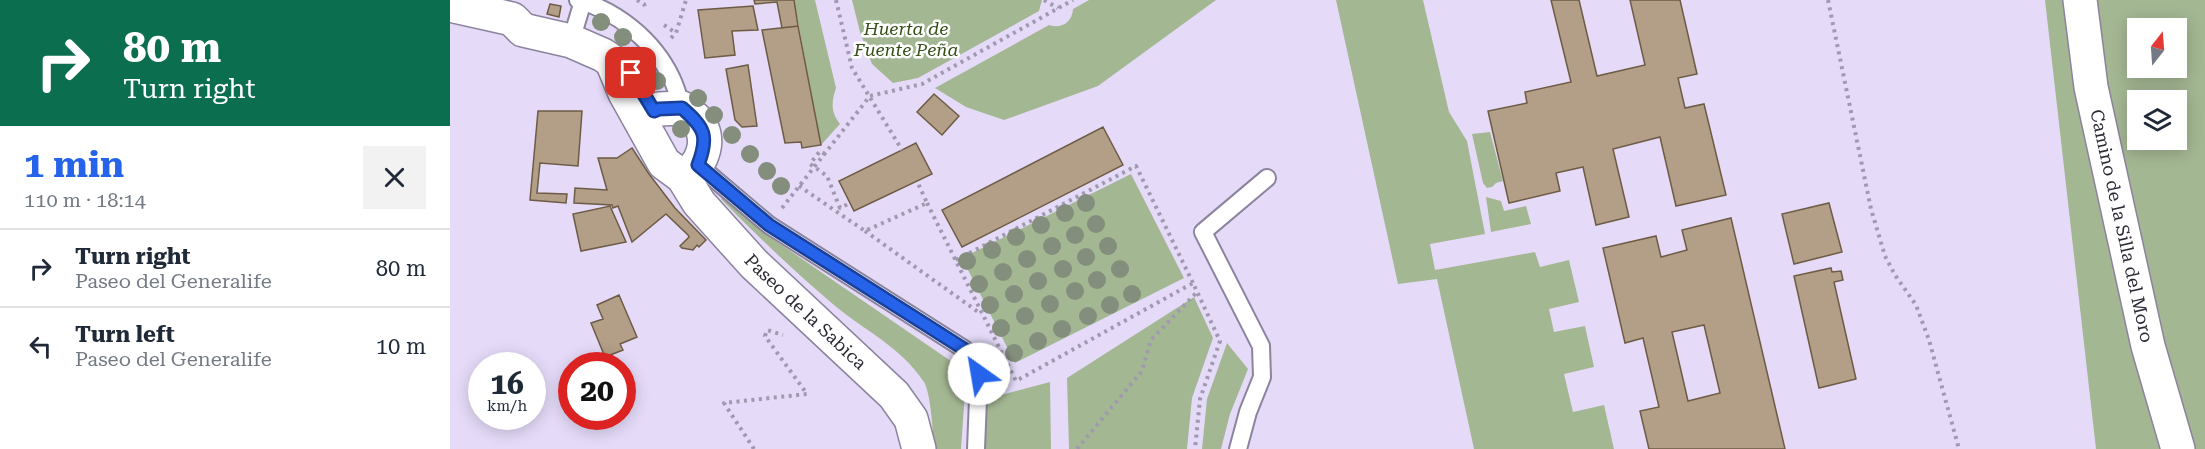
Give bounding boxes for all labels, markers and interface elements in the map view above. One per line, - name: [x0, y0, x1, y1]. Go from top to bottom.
- park label: Huerta de Fuente Peña: [853, 18, 958, 60]
- north arrow: [2127, 18, 2187, 78]
- map controls: [2127, 18, 2187, 150]
- text: 80 m: [123, 23, 221, 72]
- icon: right: [24, 24, 102, 102]
- pin: [605, 47, 656, 98]
- icon: arrive: [614, 56, 647, 89]
- text: Turn right: [123, 73, 256, 105]
- button: layers: [2127, 90, 2187, 150]
- street label: Camino de la Silla del Moro: [2086, 107, 2158, 344]
- text: 1 min: [24, 144, 124, 186]
- button: close: [363, 146, 426, 209]
- text: 110 m · 18:14: [24, 188, 146, 212]
- text: Turn right: [75, 244, 190, 269]
- street label: Paseo de la Sabica: [740, 250, 871, 374]
- icon: right: [24, 252, 57, 285]
- text: 80 m: [376, 256, 426, 281]
- text: Paseo del Generalife: [75, 269, 272, 293]
- text: Turn left: [75, 322, 175, 347]
- icon: left: [24, 330, 57, 363]
- text: 10 m: [376, 334, 426, 359]
- position arrow: [947, 342, 1011, 406]
- text: Paseo del Generalife: [75, 347, 272, 371]
- speed limit sign: 20: [558, 352, 636, 430]
- text: 16: [490, 366, 524, 401]
- text: km/h: [487, 397, 527, 415]

